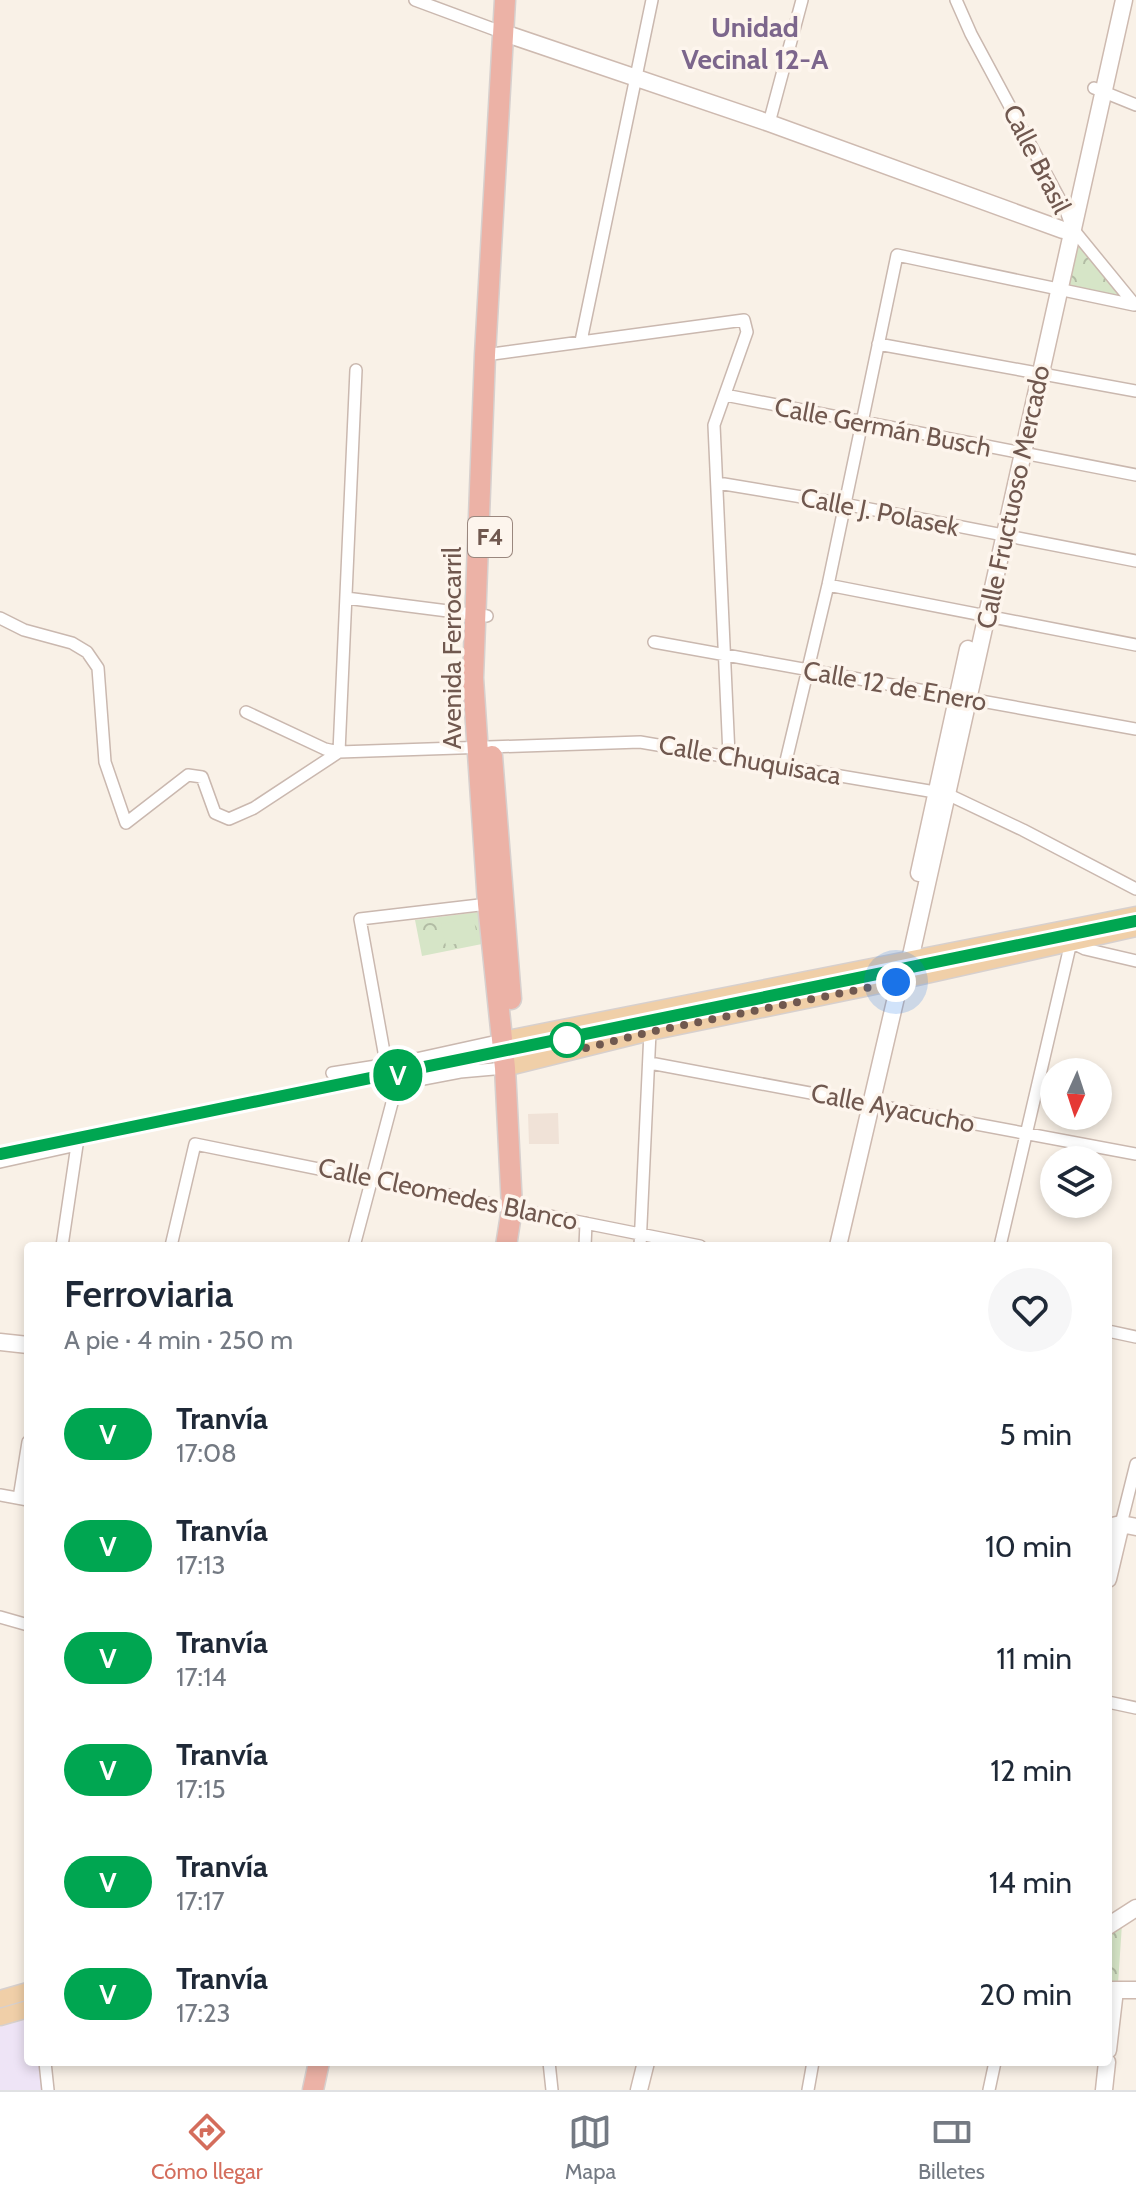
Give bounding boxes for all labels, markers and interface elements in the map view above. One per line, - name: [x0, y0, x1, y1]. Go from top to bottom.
- district label: Unidad Vecinal 12-A: [682, 10, 829, 76]
- street label: Calle Brasil: [996, 99, 1078, 219]
- street label: Calle Fructuoso Mercado: [969, 362, 1057, 632]
- street label: Calle Germán Busch: [772, 390, 994, 464]
- street label: Calle J. Polasek: [798, 481, 962, 543]
- road number: F4: [468, 517, 512, 557]
- street label: Avenida Ferrocarril: [436, 547, 468, 749]
- street label: Calle 12 de Enero: [801, 654, 989, 718]
- street label: Calle Chuquisaca: [656, 728, 844, 792]
- your location: [876, 962, 916, 1002]
- unlabelled marker: [550, 1023, 584, 1057]
- line badge: V: [372, 1049, 424, 1101]
- text: V: [389, 1058, 407, 1092]
- north arrow: [1040, 1058, 1112, 1130]
- map controls: [1040, 1058, 1112, 1218]
- street label: Calle Ayacucho: [809, 1076, 977, 1140]
- button: layers: [1040, 1146, 1112, 1218]
- street label: Calle Cleomedes Blanco: [315, 1151, 581, 1237]
- button: heart: [988, 1268, 1072, 1352]
- text: Ferroviaria: [64, 1270, 233, 1317]
- text: A pie · 4 min · 250 m: [64, 1324, 293, 1356]
- text: Tranvía: [176, 1400, 268, 1437]
- text: 5 min: [1000, 1416, 1072, 1453]
- text: V: [99, 1417, 117, 1451]
- text: 17:08: [176, 1437, 237, 1469]
- text: Tranvía: [176, 1512, 268, 1549]
- text: 10 min: [985, 1528, 1072, 1565]
- text: V: [99, 1529, 117, 1563]
- text: 17:13: [176, 1549, 226, 1581]
- text: Tranvía: [176, 1624, 268, 1661]
- text: 11 min: [996, 1640, 1072, 1677]
- text: V: [99, 1641, 117, 1675]
- text: 17:14: [176, 1661, 226, 1693]
- text: Tranvía: [176, 1736, 268, 1773]
- text: 12 min: [990, 1752, 1072, 1789]
- text: V: [99, 1753, 117, 1787]
- text: 17:15: [176, 1773, 226, 1805]
- text: Tranvía: [176, 1848, 268, 1885]
- text: 14 min: [989, 1864, 1072, 1901]
- text: V: [99, 1865, 117, 1899]
- text: 17:17: [176, 1885, 225, 1917]
- text: Tranvía: [176, 1960, 268, 1997]
- text: 20 min: [979, 1976, 1072, 2013]
- text: V: [99, 1977, 117, 2011]
- text: 17:23: [176, 1997, 231, 2029]
- tab: Cómo llegar: [151, 2110, 263, 2185]
- tab: Mapa: [565, 2110, 616, 2185]
- tab: Billetes: [918, 2110, 985, 2185]

